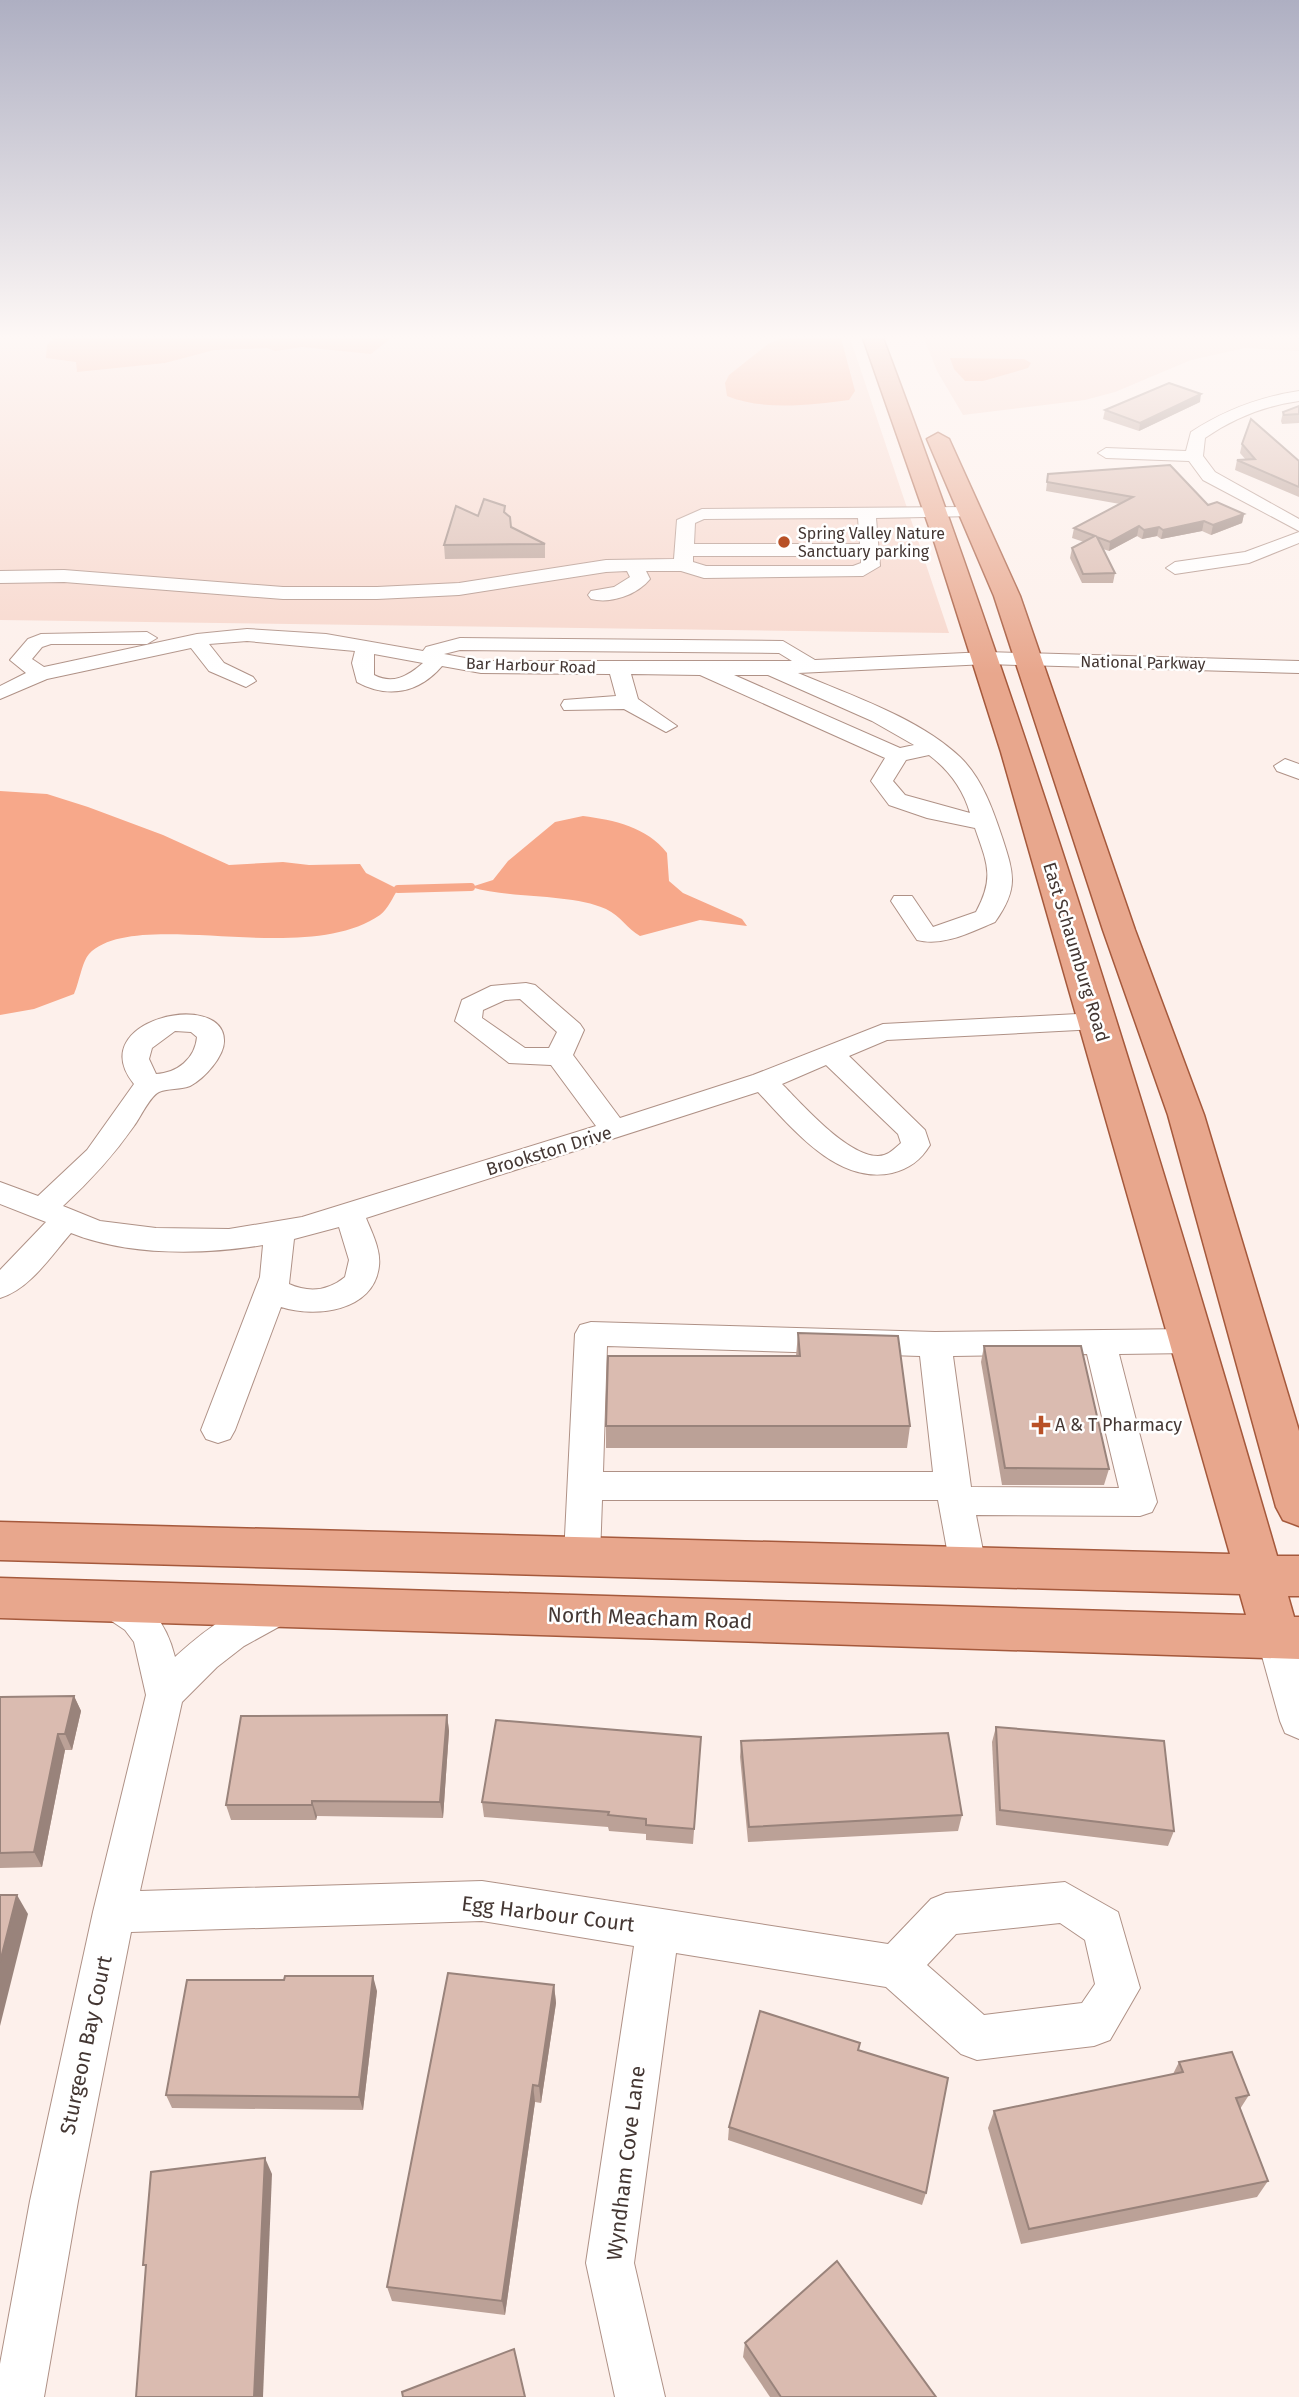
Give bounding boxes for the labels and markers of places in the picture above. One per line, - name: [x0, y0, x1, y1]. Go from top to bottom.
- place label: Spring Valley Nature Sanctuary parking: [798, 524, 945, 561]
- marker: Spring Valley Nature Sanctuary parking: [776, 534, 792, 550]
- place label: A & T Pharmacy: [1055, 1414, 1182, 1436]
- marker: A & T Pharmacy: [1033, 1417, 1049, 1433]

